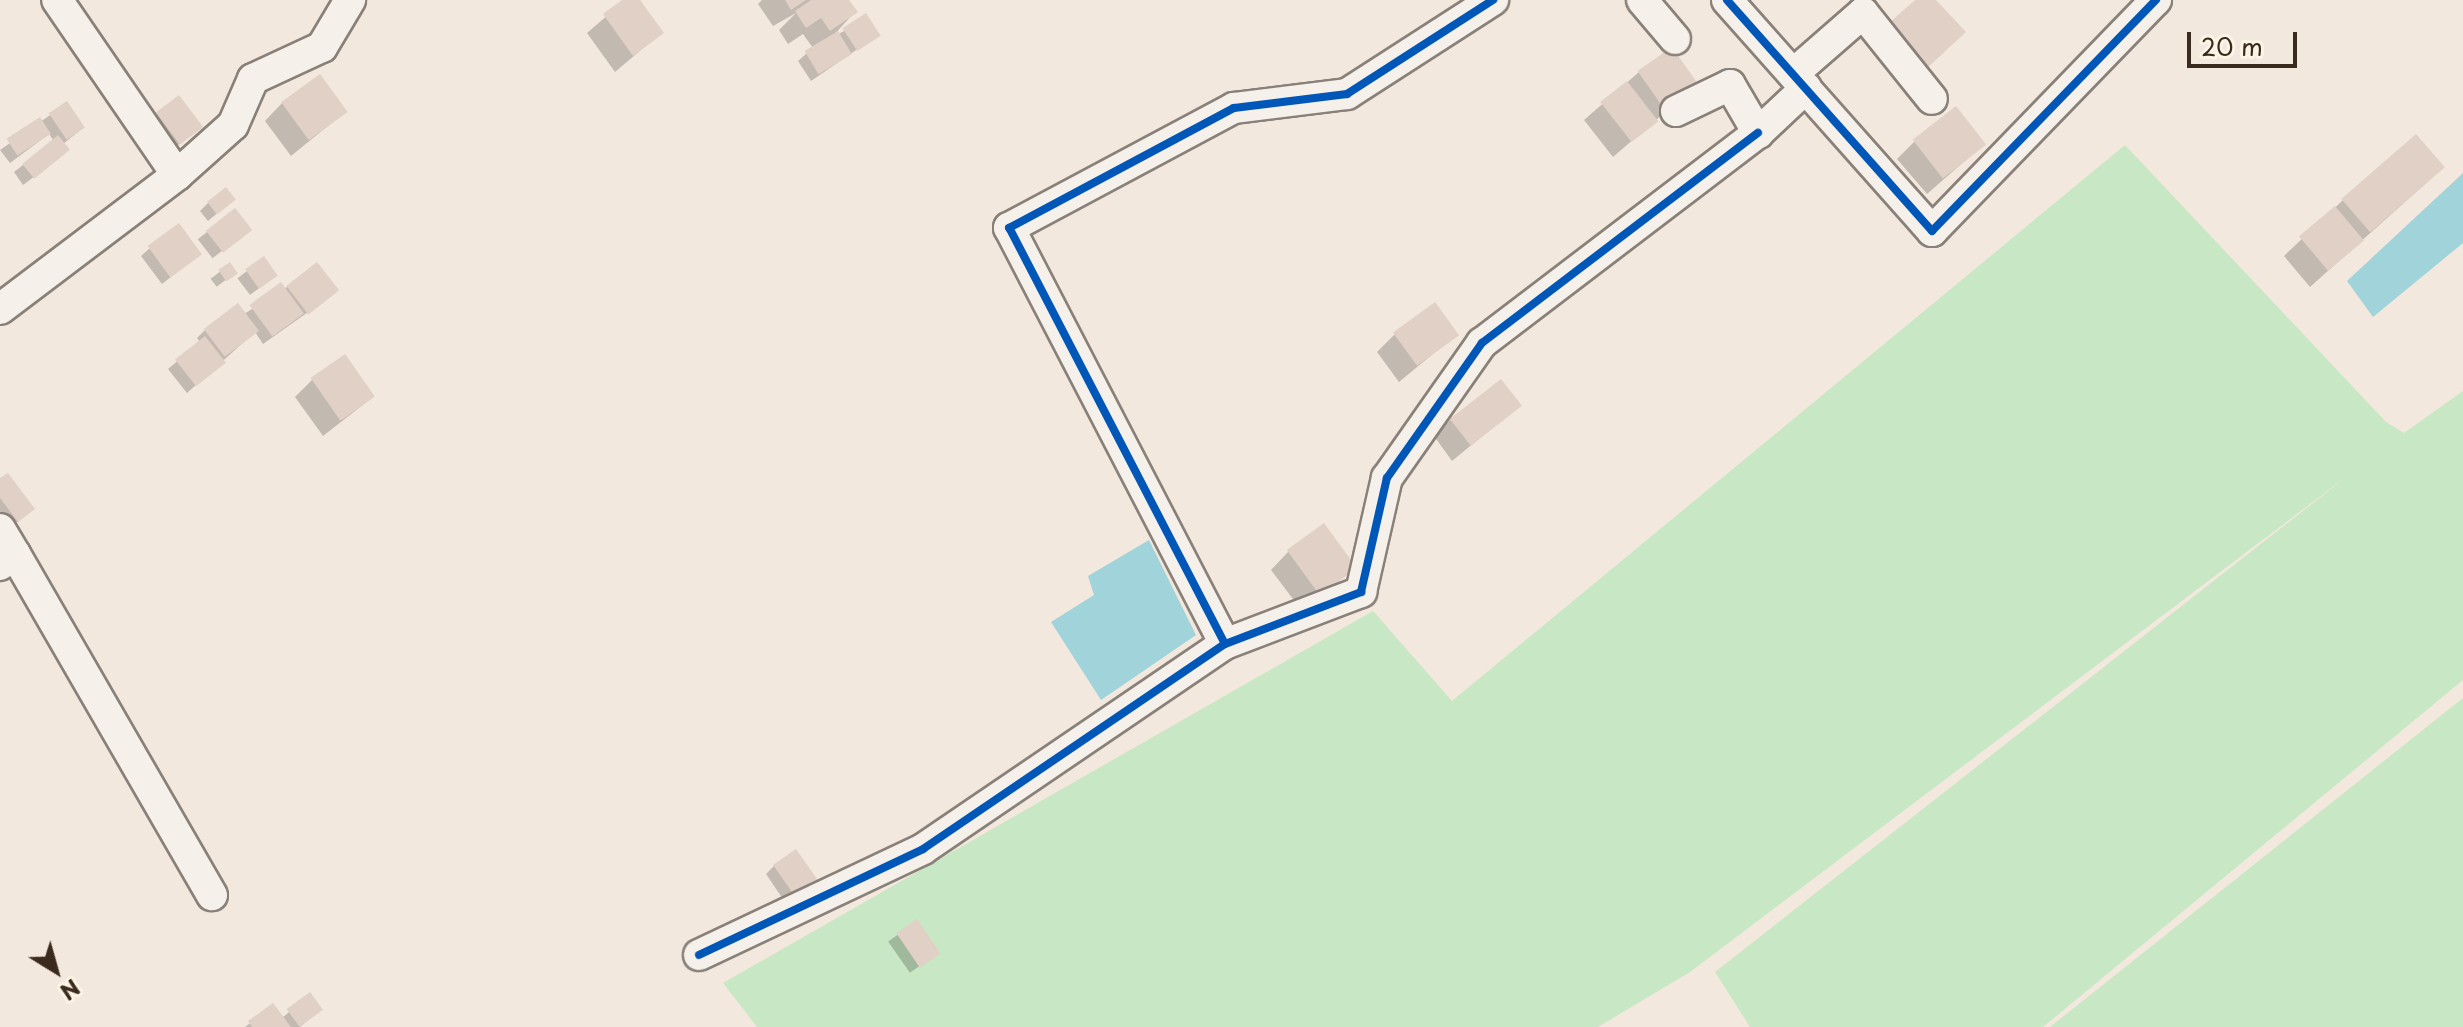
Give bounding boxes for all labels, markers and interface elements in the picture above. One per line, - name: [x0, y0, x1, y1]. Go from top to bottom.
- scale bar: [2191, 16, 2301, 66]
- text: 20 m: [2201, 28, 2263, 64]
- north arrow: [16, 931, 96, 1011]
- text: N: [54, 972, 88, 1009]

